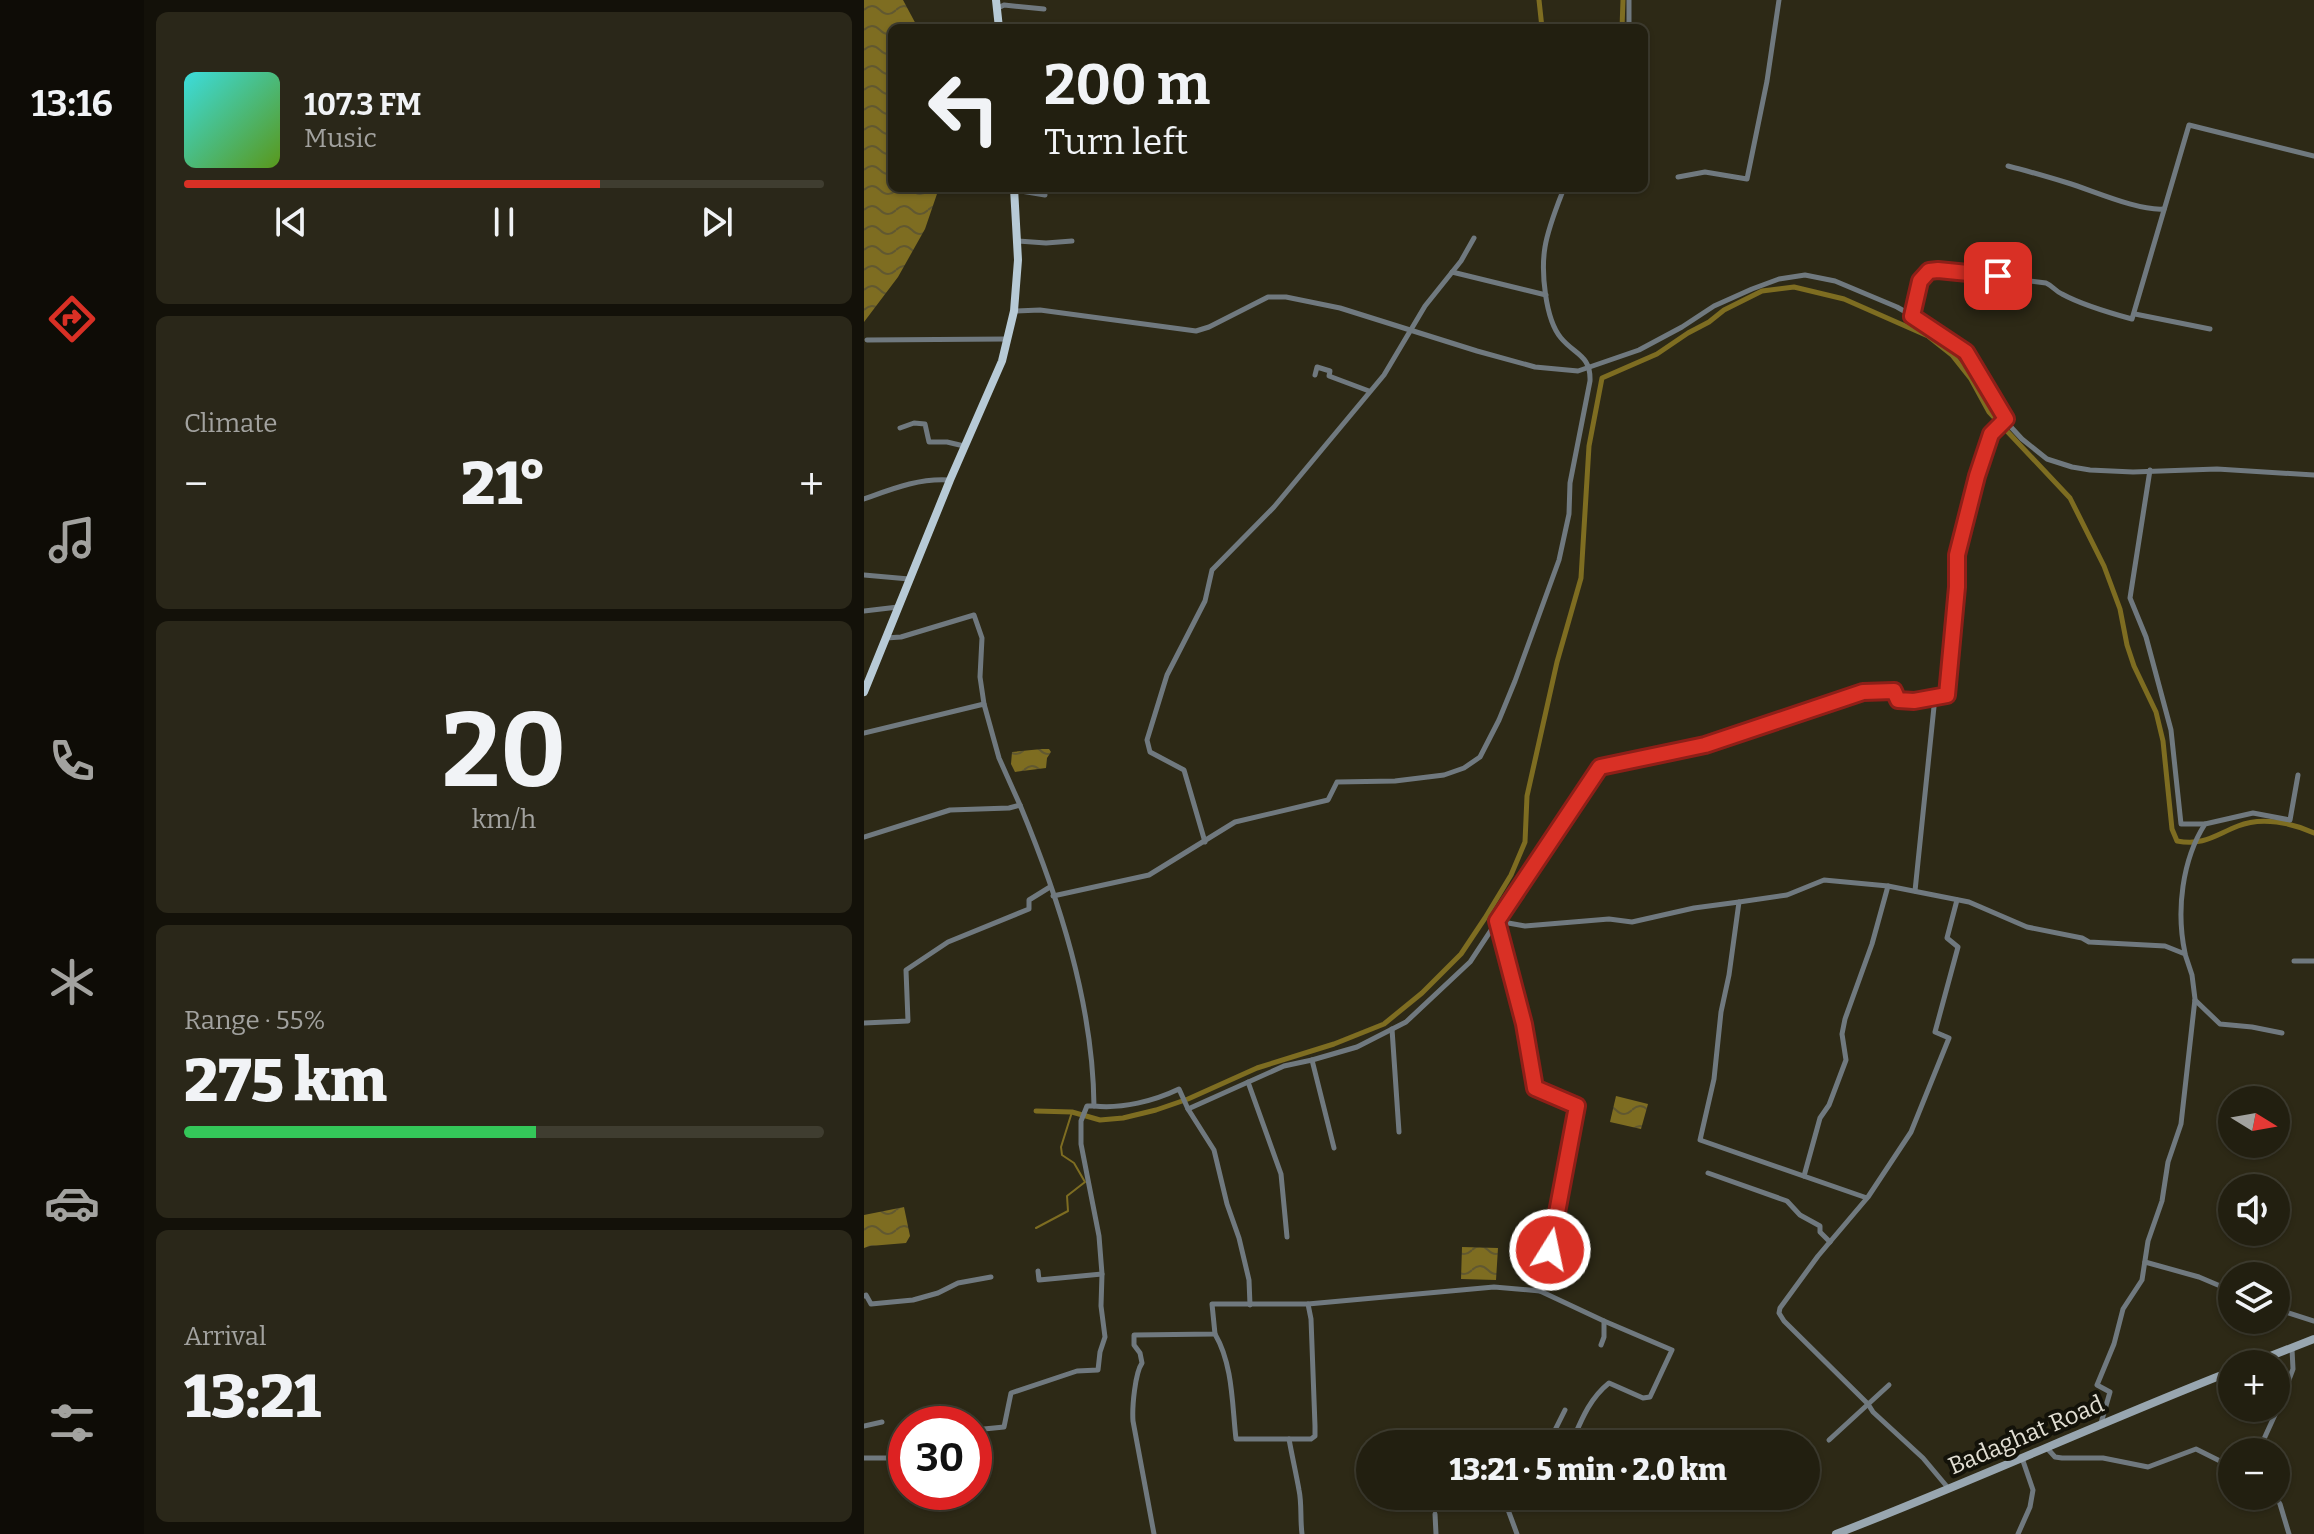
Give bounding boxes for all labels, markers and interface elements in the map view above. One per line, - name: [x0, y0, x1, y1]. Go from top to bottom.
- text: 200 m: [1044, 52, 1210, 119]
- icon: left: [912, 56, 1016, 160]
- text: 13:16: [31, 82, 113, 126]
- text: 107.3 FM: [304, 87, 421, 123]
- text: Turn left: [1044, 120, 1188, 164]
- text: Music: [304, 123, 377, 154]
- icon: previous: [269, 200, 313, 244]
- icon: pause: [482, 200, 526, 244]
- icon: next: [695, 200, 739, 244]
- pin: [1964, 242, 2032, 310]
- icon: arrive: [1976, 254, 2020, 298]
- icon: directions: [44, 291, 100, 347]
- text: Climate: [184, 408, 278, 439]
- text: 21°: [461, 448, 546, 520]
- text: −: [184, 458, 208, 511]
- text: +: [799, 458, 824, 511]
- icon: music: [44, 512, 100, 568]
- text: 20: [442, 689, 566, 814]
- icon: phone: [44, 733, 100, 789]
- text: km/h: [472, 804, 536, 835]
- icon: climate: [44, 954, 100, 1010]
- text: Range · 55%: [184, 1005, 325, 1036]
- text: 275 km: [184, 1045, 387, 1117]
- north arrow: [2218, 1086, 2290, 1158]
- map controls: [2218, 1086, 2290, 1510]
- button: sound: [2218, 1174, 2290, 1246]
- icon: car: [44, 1175, 100, 1231]
- position arrow: [1508, 1208, 1592, 1292]
- button: layers: [2218, 1262, 2290, 1334]
- text: Arrival: [184, 1321, 266, 1352]
- button: +: [2218, 1350, 2290, 1422]
- text: 13:21: [184, 1361, 321, 1433]
- street label: Badaghat Road: [1944, 1390, 2108, 1480]
- icon: filters: [44, 1395, 100, 1451]
- speed limit sign: 30: [888, 1406, 992, 1510]
- button: −: [2218, 1438, 2290, 1510]
- text: 13:21 · 5 min · 2.0 km: [1450, 1452, 1726, 1488]

